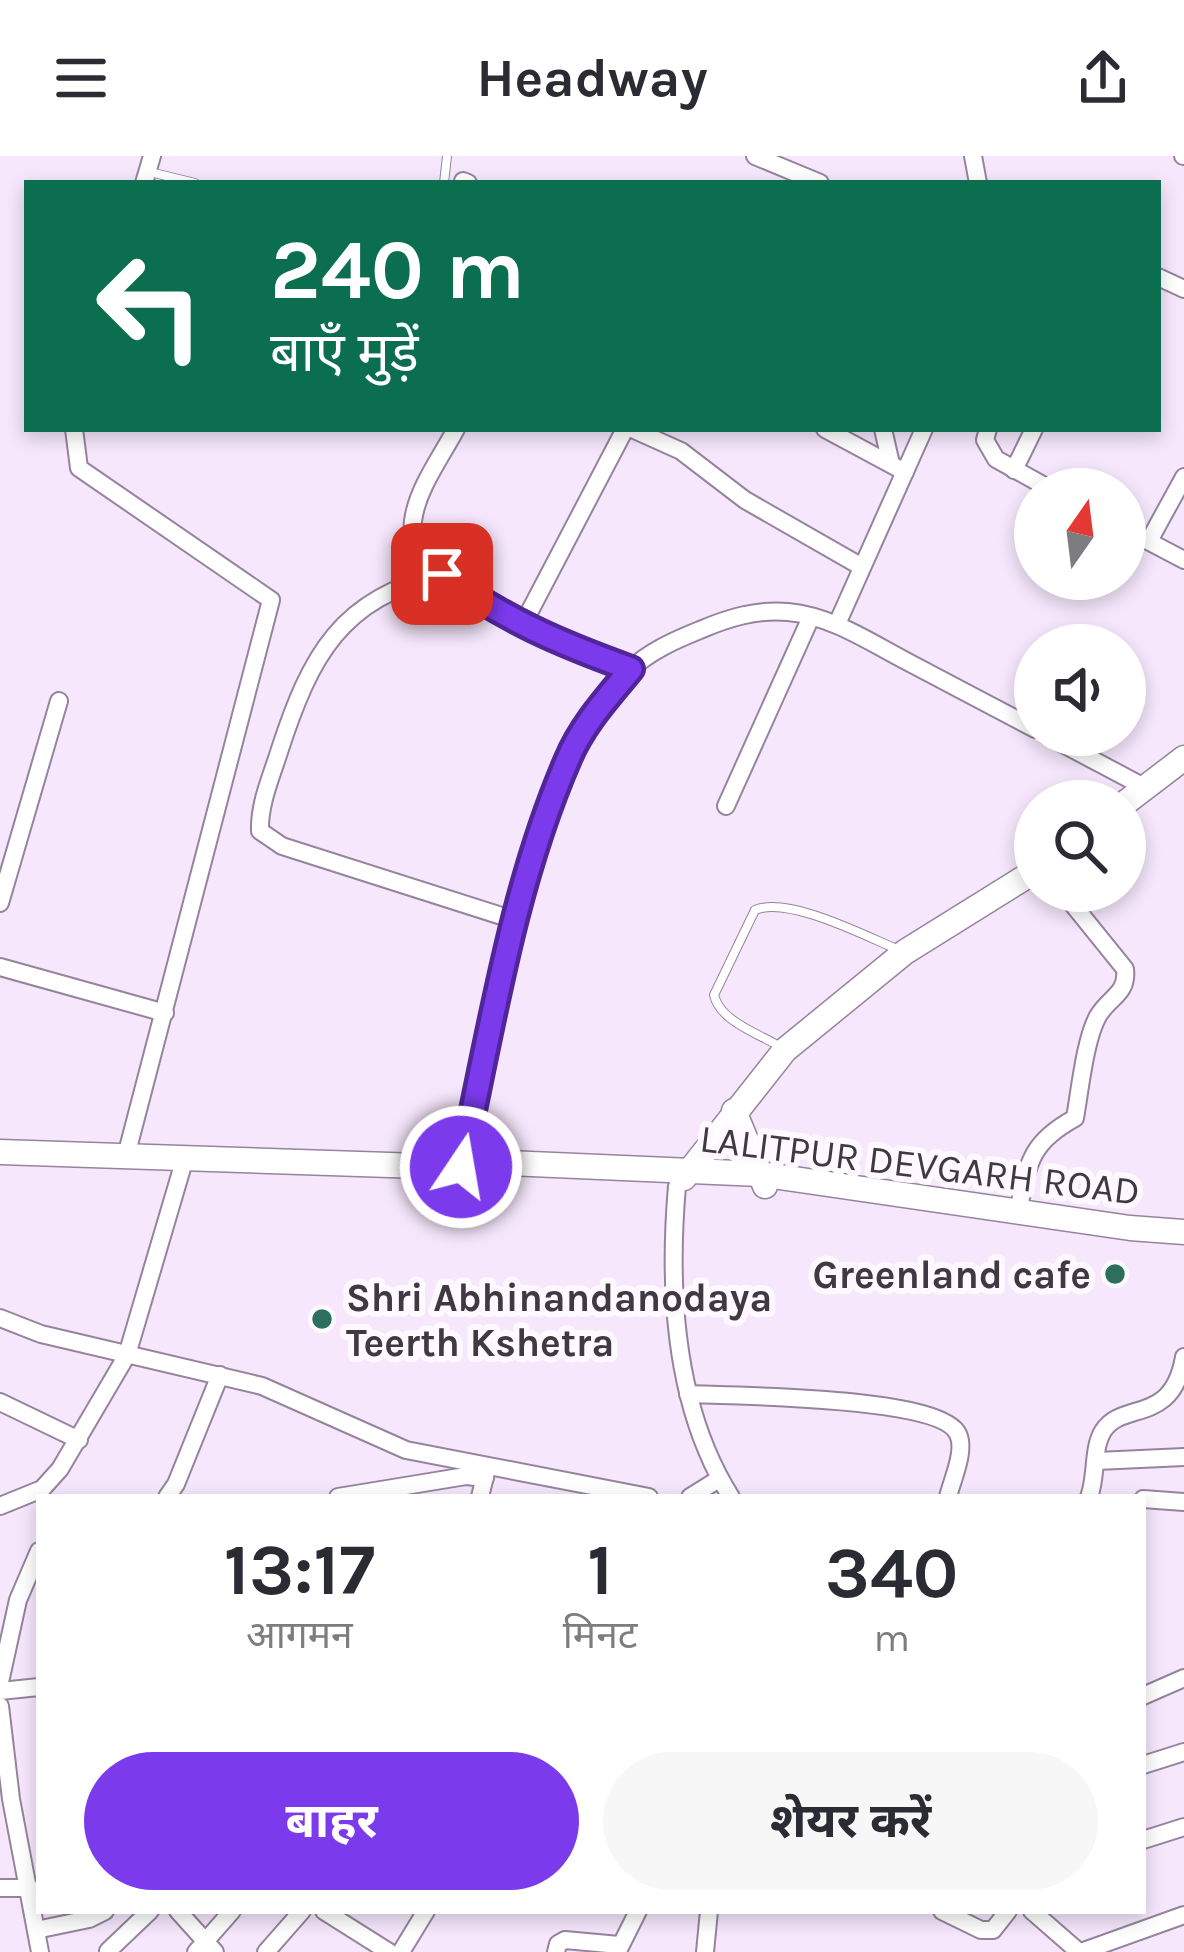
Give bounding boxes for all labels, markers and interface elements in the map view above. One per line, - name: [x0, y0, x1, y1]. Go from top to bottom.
- icon: menu: [48, 45, 114, 111]
- icon: share: [1070, 45, 1136, 111]
- text: Headway: [476, 46, 708, 110]
- text: 240 m: [270, 221, 525, 319]
- icon: left: [72, 228, 228, 384]
- text: बाएँ मुड़ें: [270, 321, 419, 385]
- north arrow: [1014, 468, 1146, 600]
- map controls: [1014, 468, 1146, 912]
- pin: [391, 523, 493, 625]
- icon: arrive: [409, 541, 475, 607]
- button: sound: [1014, 624, 1146, 756]
- button: search: [1014, 780, 1146, 912]
- position arrow: [398, 1104, 524, 1230]
- street label: LALITPUR DEVGARH ROAD: [697, 1115, 1143, 1215]
- place label: Greenland cafe: [812, 1252, 1091, 1298]
- marker: Greenland cafe: [1102, 1261, 1128, 1287]
- place label: Shri Abhinandanodaya Teerth Kshetra: [346, 1275, 772, 1366]
- marker: Shri Abhinandanodaya Teerth Kshetra: [309, 1306, 335, 1332]
- text: 13:17: [224, 1528, 375, 1612]
- text: 1: [587, 1528, 613, 1612]
- text: 340: [825, 1531, 958, 1615]
- text: आगमन: [246, 1612, 353, 1658]
- text: मिनट: [563, 1612, 637, 1658]
- text: m: [873, 1615, 910, 1661]
- button: बाहर: [84, 1752, 579, 1890]
- button: शेयर करें: [603, 1752, 1098, 1890]

